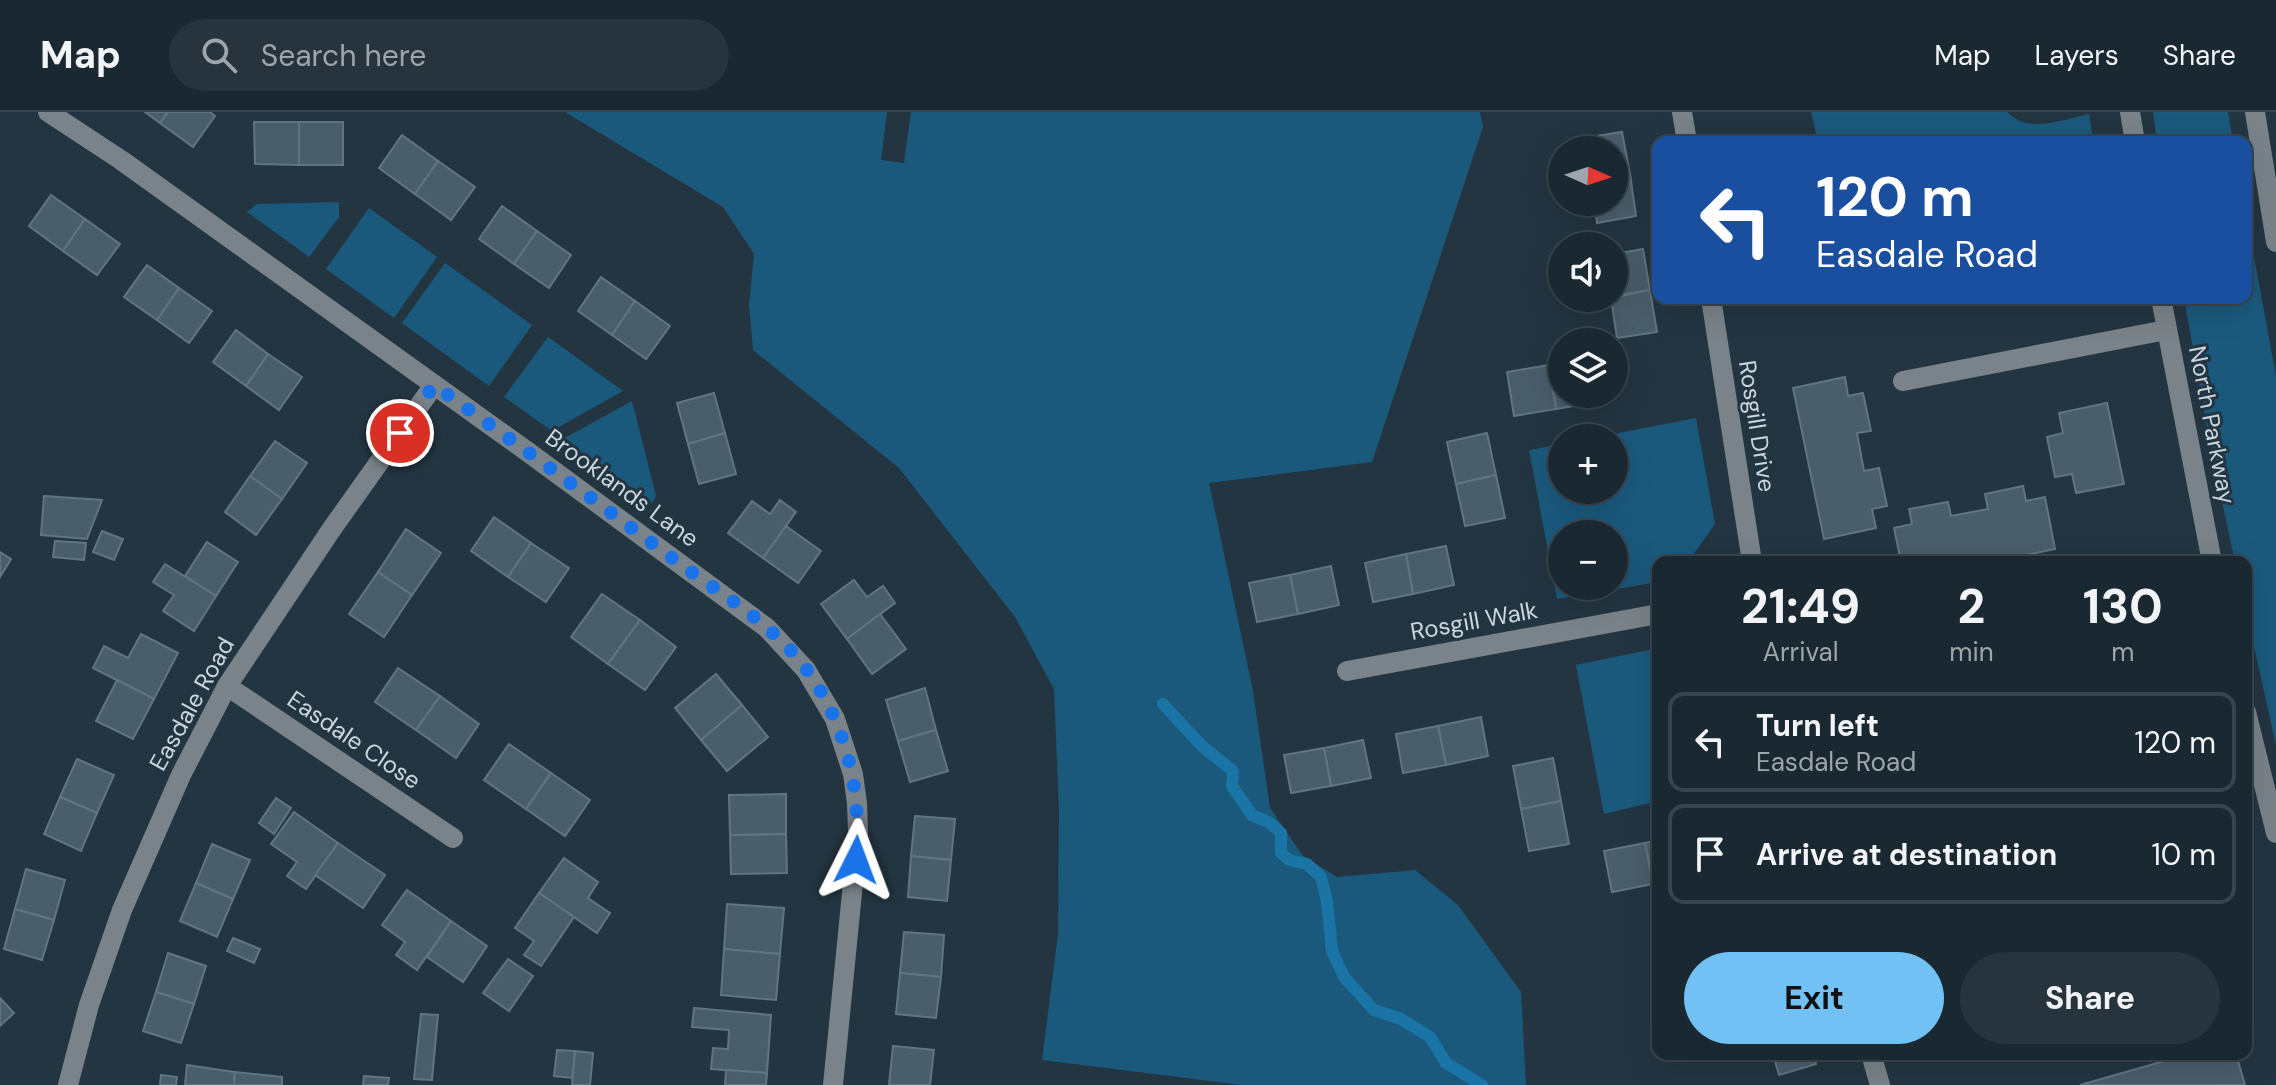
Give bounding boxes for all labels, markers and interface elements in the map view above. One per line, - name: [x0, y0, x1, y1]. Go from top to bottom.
- search box: [169, 19, 729, 91]
- text: Map: [40, 30, 121, 80]
- icon: search: [197, 33, 241, 77]
- text: Search here: [261, 36, 426, 75]
- text: Map: [1934, 37, 1991, 74]
- text: Layers: [2035, 37, 2119, 74]
- text: Share: [2163, 37, 2236, 74]
- north arrow: [1548, 136, 1628, 216]
- map controls: [1548, 136, 1628, 600]
- text: 120 m: [1816, 160, 1974, 233]
- icon: left: [1684, 168, 1788, 272]
- text: Easdale Road: [1816, 231, 2038, 278]
- button: sound: [1548, 232, 1628, 312]
- button: layers: [1548, 328, 1628, 408]
- street label: North Parkway: [2182, 343, 2243, 507]
- street label: Rosgill Drive: [1732, 358, 1783, 494]
- pin: [366, 399, 434, 467]
- icon: arrive: [378, 411, 422, 455]
- street label: Brooklands Lane: [539, 421, 705, 554]
- button: +: [1548, 424, 1628, 504]
- button: −: [1548, 520, 1628, 600]
- text: 21:49: [1741, 575, 1860, 638]
- text: 2: [1958, 575, 1985, 638]
- text: 130: [2083, 575, 2163, 638]
- street label: Rosgill Walk: [1408, 594, 1540, 647]
- street label: Easdale Road: [142, 632, 241, 776]
- text: Arrival: [1763, 635, 1838, 669]
- text: min: [1949, 635, 1994, 669]
- text: m: [2111, 635, 2134, 669]
- street label: Easdale Close: [282, 684, 427, 796]
- text: Turn left: [1756, 706, 1879, 745]
- icon: left: [1688, 720, 1732, 764]
- text: 120 m: [2134, 723, 2216, 762]
- text: Easdale Road: [1756, 745, 1916, 779]
- position arrow: [814, 818, 898, 902]
- icon: arrive: [1688, 832, 1732, 876]
- text: Arrive at destination: [1756, 835, 2057, 874]
- text: 10 m: [2151, 835, 2216, 874]
- button: Exit: [1684, 952, 1944, 1044]
- button: Share: [1960, 952, 2220, 1044]

